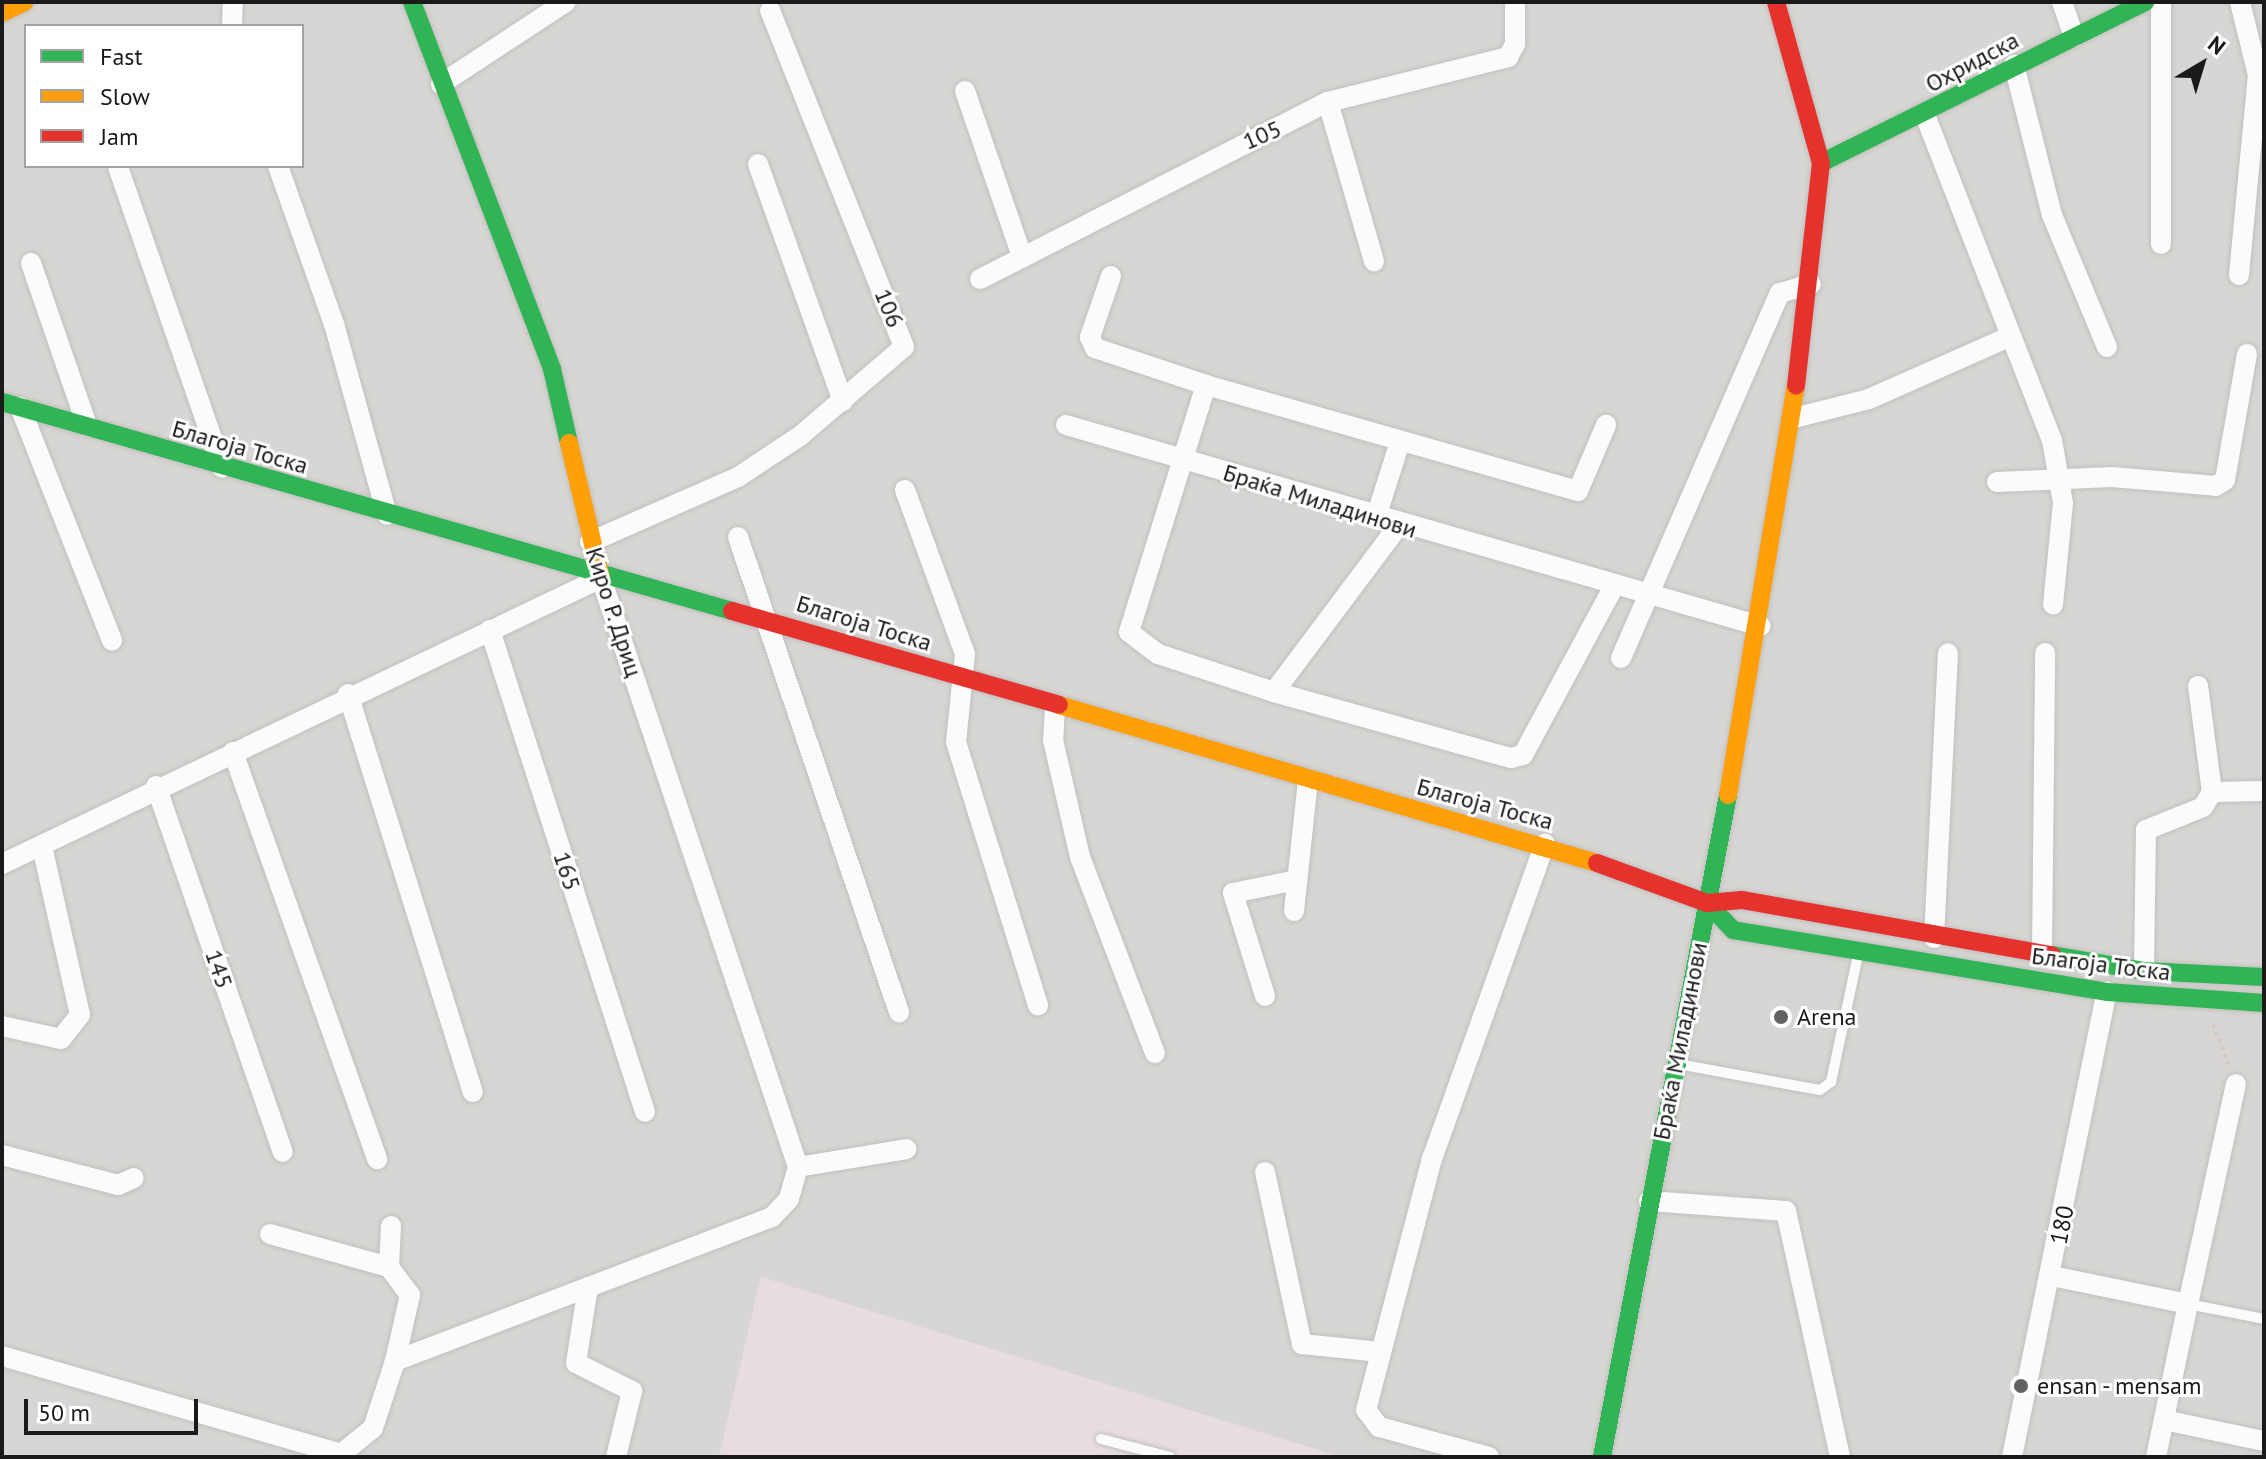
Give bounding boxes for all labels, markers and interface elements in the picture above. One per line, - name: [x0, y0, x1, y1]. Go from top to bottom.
- legend: [24, 24, 304, 168]
- north arrow: [2162, 24, 2242, 104]
- street label: Охридска: [1920, 25, 2024, 99]
- text: N: [2202, 30, 2231, 61]
- text: Fast: [100, 41, 143, 72]
- text: Slow: [100, 81, 150, 112]
- street label: 105: [1238, 114, 1286, 156]
- text: Jam: [100, 121, 138, 152]
- street label: 106: [868, 284, 910, 332]
- street label: Благоја Тоска: [168, 414, 312, 480]
- street label: Браќа Миладинови: [1220, 458, 1420, 544]
- street label: Киро Р. Дриц: [579, 542, 649, 682]
- street label: Благоја Тоска: [793, 589, 935, 657]
- street label: Благоја Тоска: [1413, 772, 1557, 836]
- street label: 165: [547, 848, 587, 894]
- street label: Браќа Миладинови: [1647, 940, 1713, 1142]
- street label: Благоја Тоска: [2029, 941, 2173, 987]
- street label: 145: [199, 946, 239, 992]
- place label: Arena: [1797, 1003, 1856, 1031]
- marker: Arena: [1772, 1008, 1790, 1026]
- street label: 180: [2044, 1203, 2080, 1247]
- place label: ensan - mensam: [2037, 1372, 2205, 1400]
- marker: ensan - mensam: [2012, 1377, 2030, 1395]
- scale bar: [28, 1383, 202, 1433]
- text: 50 m: [38, 1397, 90, 1428]

